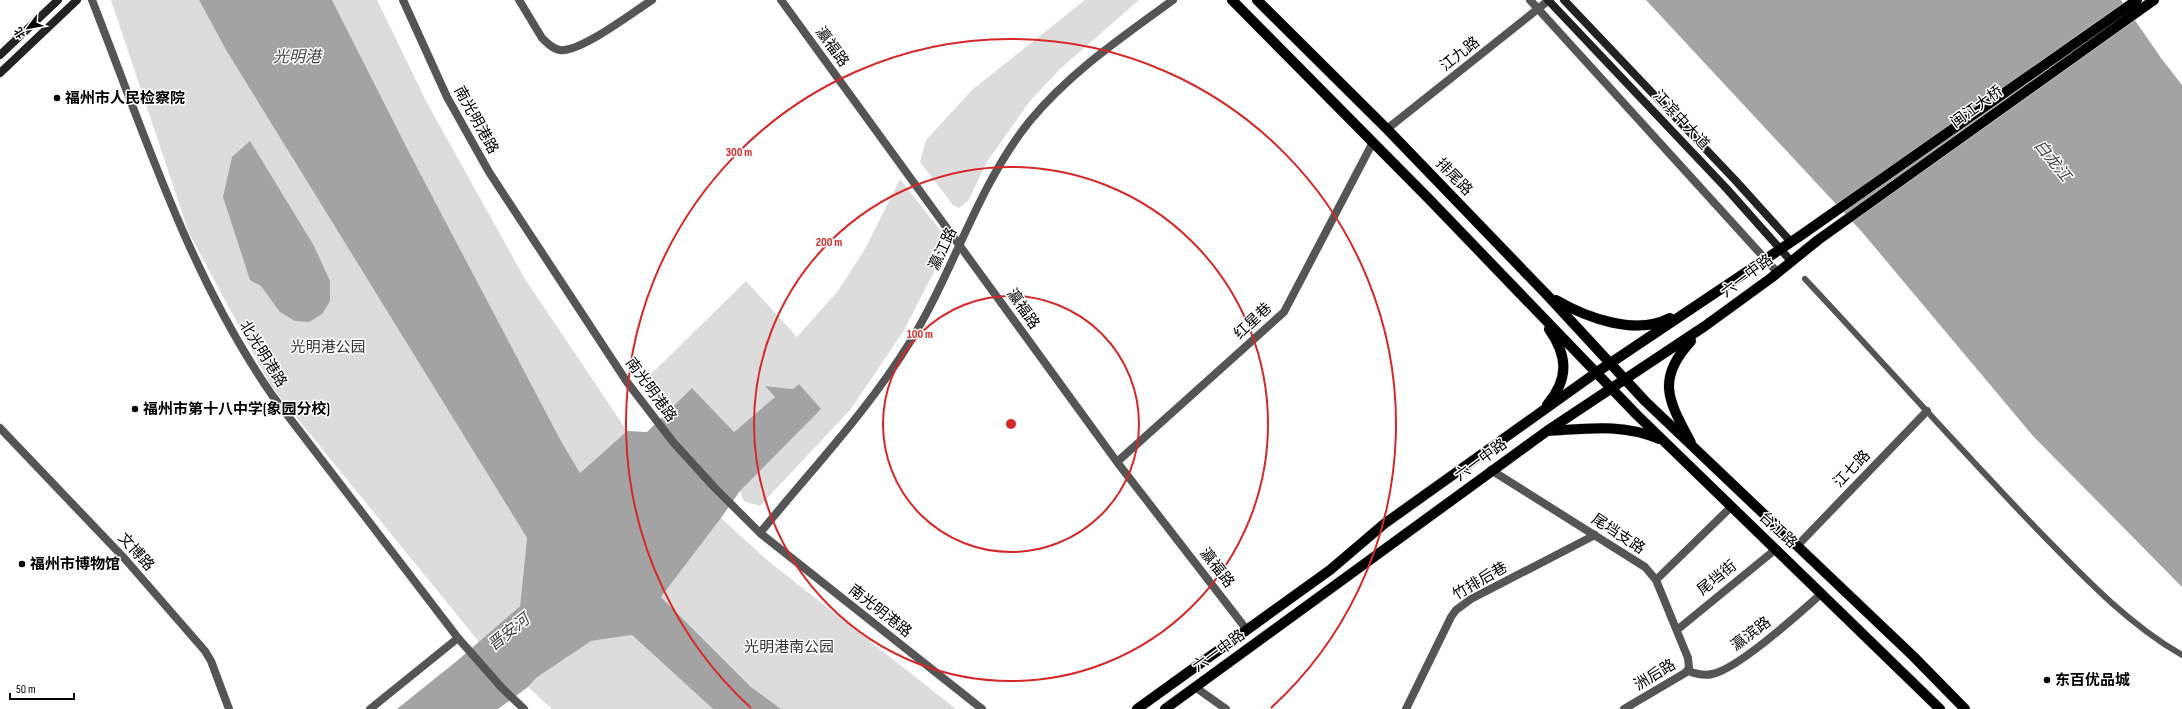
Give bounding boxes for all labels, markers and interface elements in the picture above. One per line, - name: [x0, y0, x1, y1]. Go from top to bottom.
- north arrow: [8, 8, 48, 48]
- street label: 瀛福路: [811, 23, 853, 71]
- text: 北: [12, 25, 28, 41]
- street label: 江九路: [1436, 33, 1484, 75]
- water label: 光明港: [273, 48, 323, 67]
- street label: 闽江大桥: [1947, 82, 2007, 132]
- street label: 南光明港路: [450, 83, 502, 157]
- street label: 江滨中大道: [1648, 86, 1714, 154]
- place label: 福州市人民检察院: [65, 89, 185, 108]
- marker: 福州市人民检察院: [52, 93, 62, 103]
- water label: 白龙江: [2030, 136, 2076, 187]
- text: 300 m: [726, 145, 752, 160]
- street label: 排尾路: [1432, 154, 1476, 200]
- street label: 瀛江路: [925, 225, 961, 273]
- text: 200 m: [816, 235, 842, 250]
- street label: 六一中路: [1717, 250, 1777, 302]
- street label: 瀛福路: [1002, 285, 1044, 333]
- street label: 红星巷: [1230, 299, 1276, 343]
- street label: 北光明港路: [235, 317, 291, 391]
- text: 100 m: [907, 327, 933, 342]
- park label: 光明港公园: [290, 338, 366, 357]
- street label: 南光明港路: [621, 354, 681, 426]
- place label: 福州市第十八中学(象园分校): [143, 400, 330, 419]
- marker: 福州市第十八中学(象园分校): [130, 404, 140, 414]
- centre of rings: [1004, 417, 1018, 431]
- street label: 六一中路: [1451, 435, 1511, 485]
- street label: 江七路: [1830, 446, 1874, 492]
- street label: 台江路: [1755, 508, 1801, 552]
- street label: 尾垱支路: [1588, 510, 1648, 558]
- street label: 文博路: [114, 529, 158, 575]
- street label: 瀛福路: [1196, 544, 1238, 592]
- place label: 福州市博物馆: [30, 555, 120, 574]
- street label: 尾垱街: [1694, 556, 1740, 600]
- street label: 竹排后巷: [1449, 558, 1511, 604]
- marker: 福州市博物馆: [17, 559, 27, 569]
- street label: 南光明港路: [845, 580, 915, 642]
- water label: 晋安河: [484, 609, 536, 655]
- street label: 瀛滨路: [1727, 613, 1775, 655]
- street label: 六一中路: [1189, 626, 1249, 676]
- park label: 光明港南公园: [744, 638, 834, 657]
- street label: 洲后路: [1631, 655, 1679, 695]
- place label: 东百优品城: [2055, 671, 2130, 690]
- scale bar: [10, 675, 74, 701]
- marker: 东百优品城: [2042, 675, 2052, 685]
- text: 50 m: [16, 682, 36, 697]

